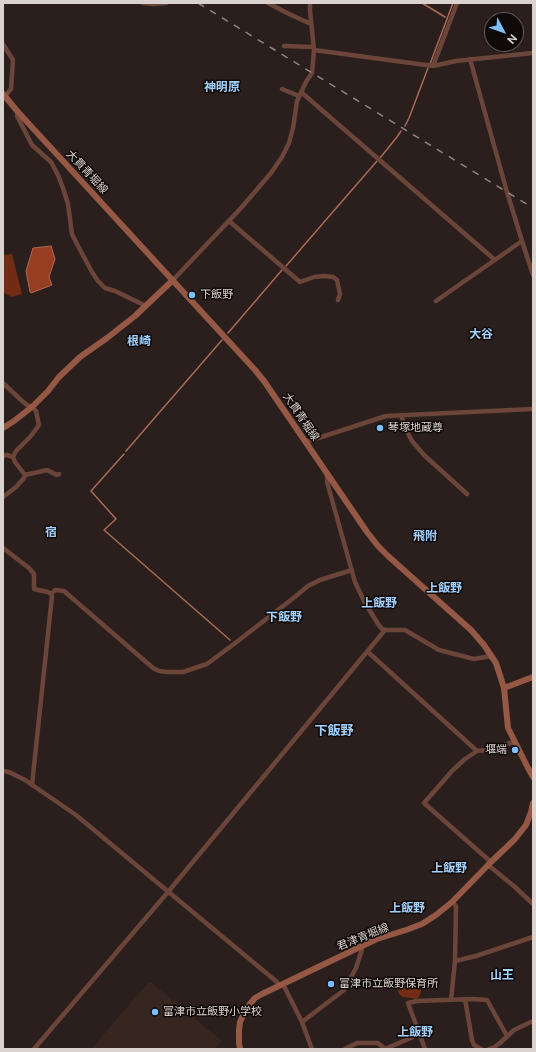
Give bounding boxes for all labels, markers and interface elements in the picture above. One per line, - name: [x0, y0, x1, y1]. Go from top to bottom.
- north arrow: [484, 12, 524, 52]
- text: N: [505, 32, 520, 46]
- district label: 神明原: [204, 80, 240, 94]
- street label: 大貫青堀線: [63, 147, 111, 197]
- place label: 下飯野: [200, 288, 233, 302]
- marker: 下飯野: [187, 290, 197, 300]
- district label: 大谷: [469, 327, 493, 341]
- district label: 根崎: [127, 334, 151, 348]
- street label: 大貫青堀線: [280, 391, 322, 443]
- place label: 琴塚地蔵尊: [388, 421, 443, 435]
- marker: 琴塚地蔵尊: [375, 423, 385, 433]
- district label: 宿: [45, 525, 57, 539]
- district label: 飛附: [413, 529, 437, 543]
- district label: 上飯野: [426, 581, 462, 595]
- district label: 上飯野: [361, 596, 397, 610]
- district label: 下飯野: [266, 610, 302, 624]
- district label: 下飯野: [315, 723, 353, 739]
- place label: 堰端: [485, 743, 507, 757]
- marker: 堰端: [510, 745, 520, 755]
- district label: 上飯野: [431, 861, 467, 875]
- district label: 上飯野: [389, 901, 425, 915]
- street label: 君津青堀線: [335, 921, 391, 953]
- district label: 山王: [490, 968, 514, 982]
- place label: 富津市立飯野保育所: [339, 977, 438, 991]
- marker: 富津市立飯野保育所: [326, 979, 336, 989]
- place label: 富津市立飯野小学校: [163, 1005, 262, 1019]
- marker: 富津市立飯野小学校: [150, 1007, 160, 1017]
- district label: 上飯野: [397, 1025, 433, 1039]

